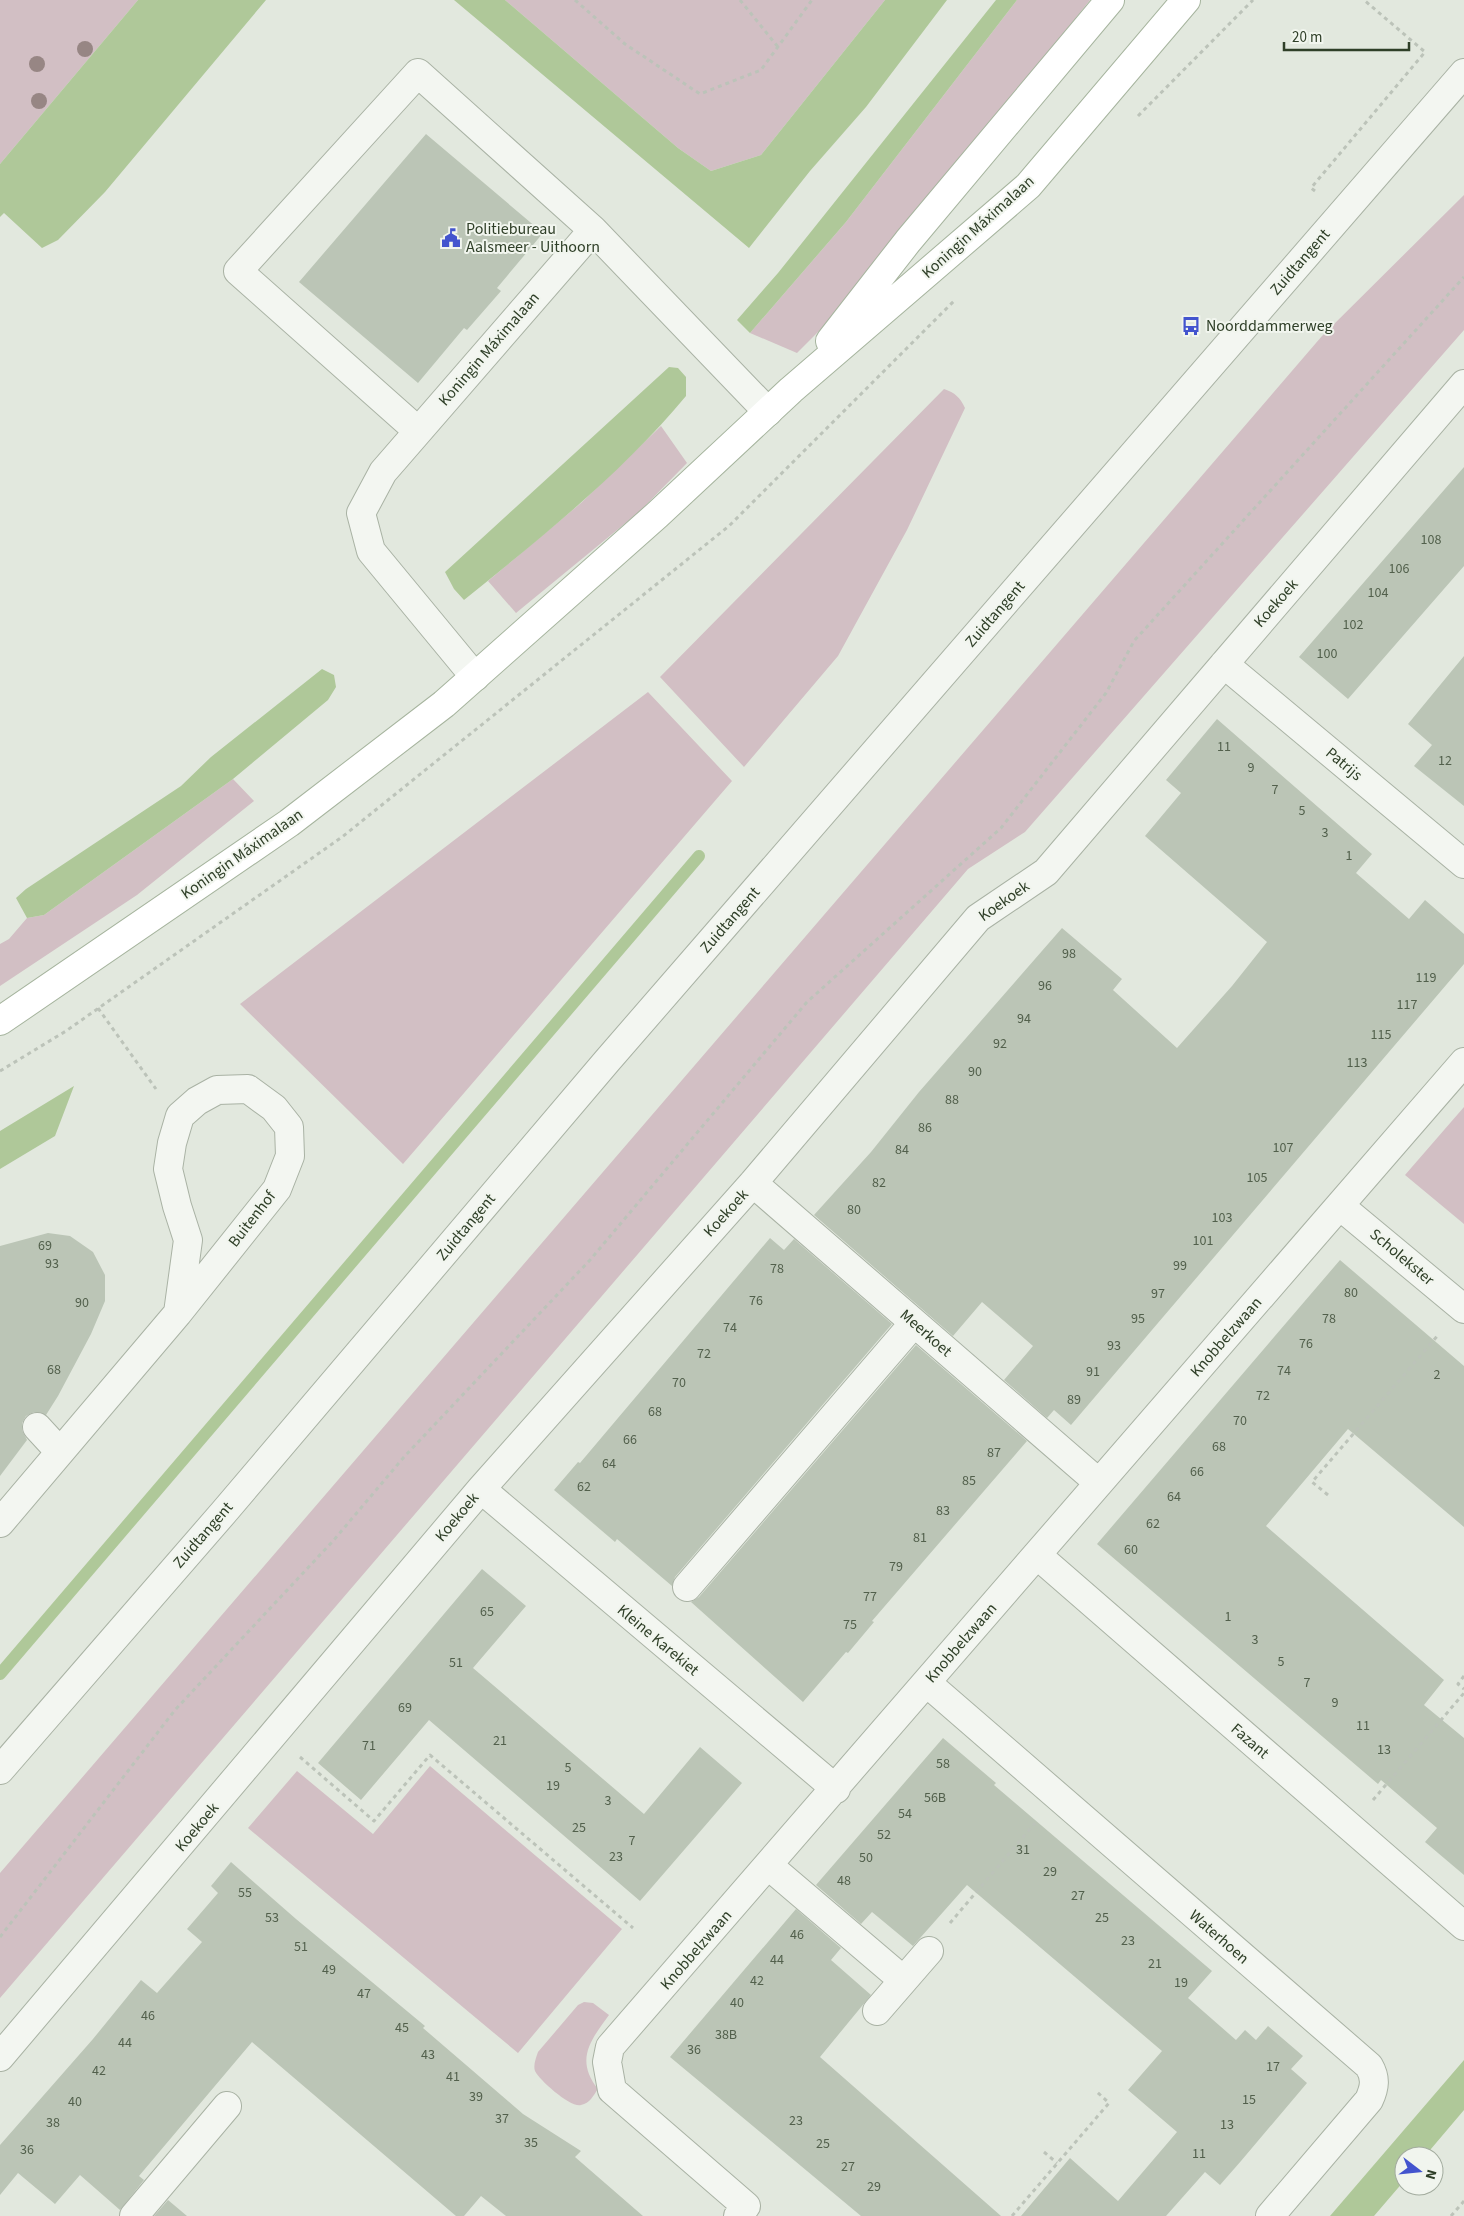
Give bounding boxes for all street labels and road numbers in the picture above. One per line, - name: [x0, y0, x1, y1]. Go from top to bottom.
- street label: Koningin Máximalaan: [917, 171, 1039, 283]
- street label: Zuidtangent: [1265, 224, 1335, 300]
- street label: Koningin Máximalaan: [433, 287, 545, 411]
- street label: Koekoek: [1249, 574, 1303, 632]
- street label: Zuidtangent: [960, 576, 1030, 652]
- street label: Patrijs: [1321, 742, 1367, 786]
- street label: Koningin Máximalaan: [177, 804, 307, 904]
- street label: Koekoek: [974, 875, 1034, 927]
- street label: Zuidtangent: [695, 882, 765, 958]
- street label: Koekoek: [698, 1184, 754, 1242]
- street label: Buitenhof: [223, 1185, 282, 1252]
- street label: Zuidtangent: [431, 1188, 501, 1265]
- street label: Scholekster: [1365, 1223, 1439, 1291]
- street label: Knobbelzwaan: [1185, 1292, 1267, 1382]
- street label: Meerkoet: [895, 1304, 957, 1362]
- street label: Koekoek: [430, 1488, 484, 1546]
- street label: Zuidtangent: [168, 1497, 238, 1573]
- street label: Knobbelzwaan: [920, 1598, 1002, 1688]
- street label: Kleine Karekiet: [612, 1599, 704, 1681]
- street label: Fazant: [1226, 1718, 1274, 1764]
- street label: Koekoek: [170, 1798, 224, 1856]
- street label: Knobbelzwaan: [655, 1905, 737, 1995]
- street label: Waterhoen: [1184, 1905, 1254, 1969]

